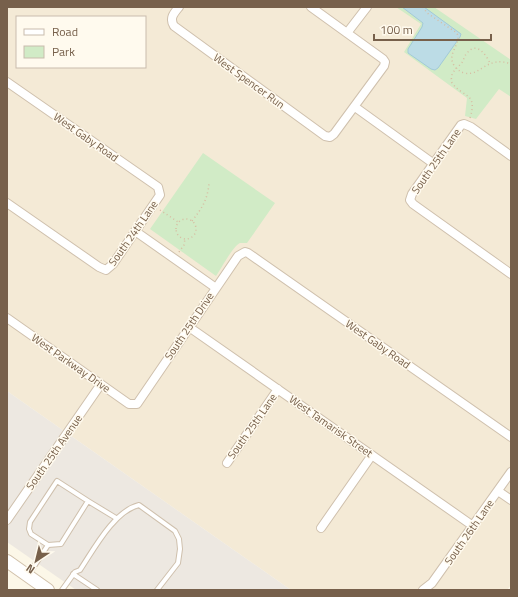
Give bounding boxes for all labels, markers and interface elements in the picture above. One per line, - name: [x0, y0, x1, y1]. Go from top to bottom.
- legend: [16, 16, 146, 68]
- scale bar: [374, 16, 491, 42]
- text: 100 m: [380, 20, 413, 39]
- text: Road: [52, 22, 78, 41]
- text: Park: [52, 42, 75, 61]
- street label: West Spencer Run: [210, 50, 288, 112]
- street label: West Gaby Road: [50, 109, 122, 165]
- street label: South 25th Lane: [407, 125, 465, 197]
- street label: South 24th Lane: [104, 197, 162, 269]
- street label: South 25th Drive: [160, 289, 218, 363]
- street label: West Gaby Road: [342, 316, 414, 372]
- street label: West Parkway Drive: [28, 330, 114, 397]
- street label: South 25th Lane: [223, 390, 281, 462]
- street label: West Tamarisk Street: [286, 391, 376, 461]
- street label: South 25th Avenue: [22, 411, 86, 493]
- street label: South 26th Lane: [440, 496, 498, 568]
- north arrow: [16, 541, 56, 581]
- text: N: [23, 560, 38, 578]

